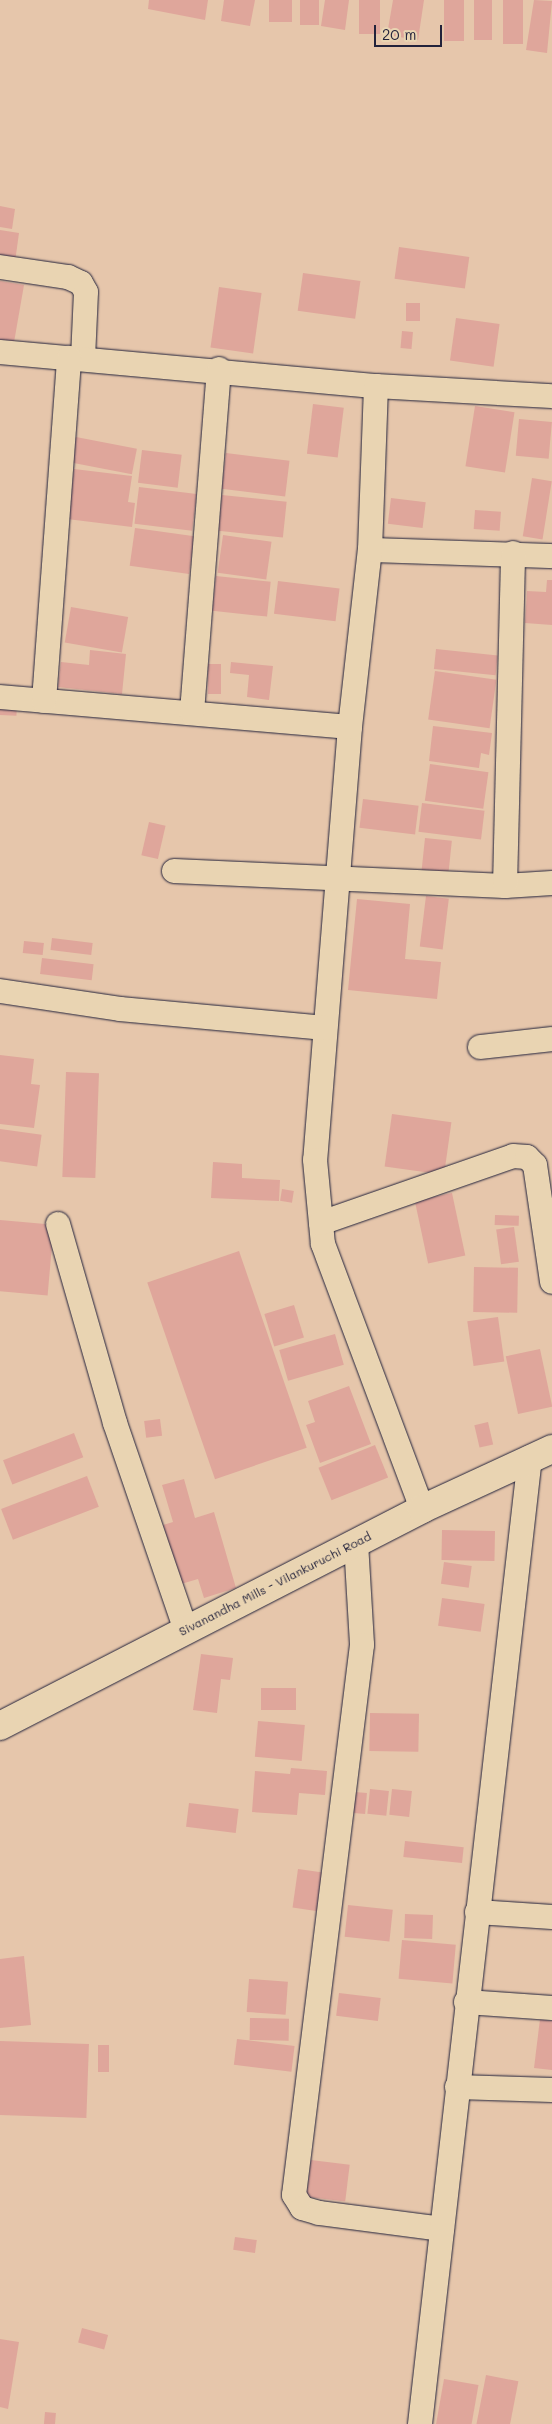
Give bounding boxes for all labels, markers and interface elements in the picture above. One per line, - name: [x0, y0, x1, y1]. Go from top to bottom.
- scale bar: [377, 15, 444, 47]
- text: 20 m: [382, 24, 416, 44]
- street label: Sivanandha Mills - Vilankuruchi Road: [176, 1529, 374, 1639]

